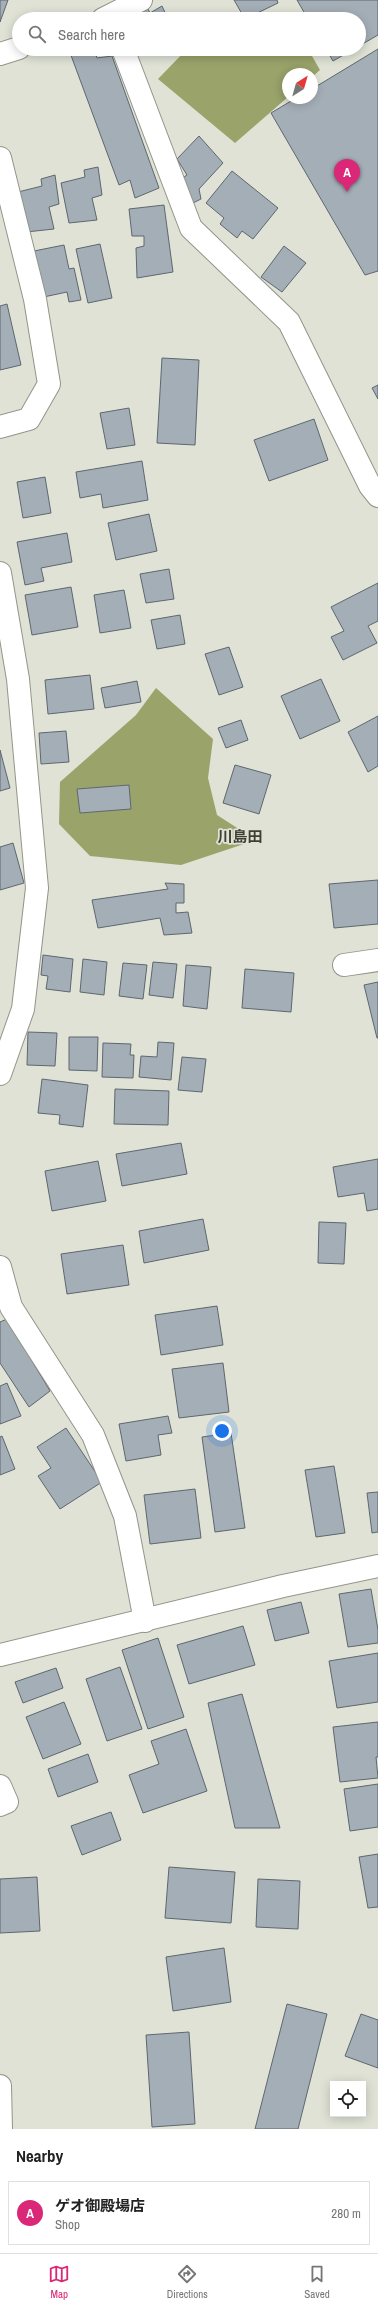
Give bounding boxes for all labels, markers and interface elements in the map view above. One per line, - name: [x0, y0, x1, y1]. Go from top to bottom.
- search box: [12, 12, 366, 56]
- icon: search: [26, 23, 48, 45]
- text: Search here: [58, 24, 125, 45]
- north arrow: [282, 68, 318, 104]
- pin: A: [334, 159, 360, 192]
- district label: 川島田: [217, 826, 263, 847]
- your location: [212, 1421, 232, 1441]
- map controls: [330, 2081, 366, 2117]
- button: locate: [330, 2081, 366, 2117]
- text: Nearby: [16, 2144, 63, 2167]
- text: ゲオ御殿場店: [55, 2195, 145, 2216]
- text: A: [26, 2205, 34, 2222]
- text: 280 m: [331, 2205, 361, 2222]
- text: Shop: [55, 2216, 80, 2233]
- tab: Map: [48, 2263, 70, 2301]
- tab: Directions: [167, 2263, 208, 2301]
- tab: Saved: [304, 2263, 330, 2301]

